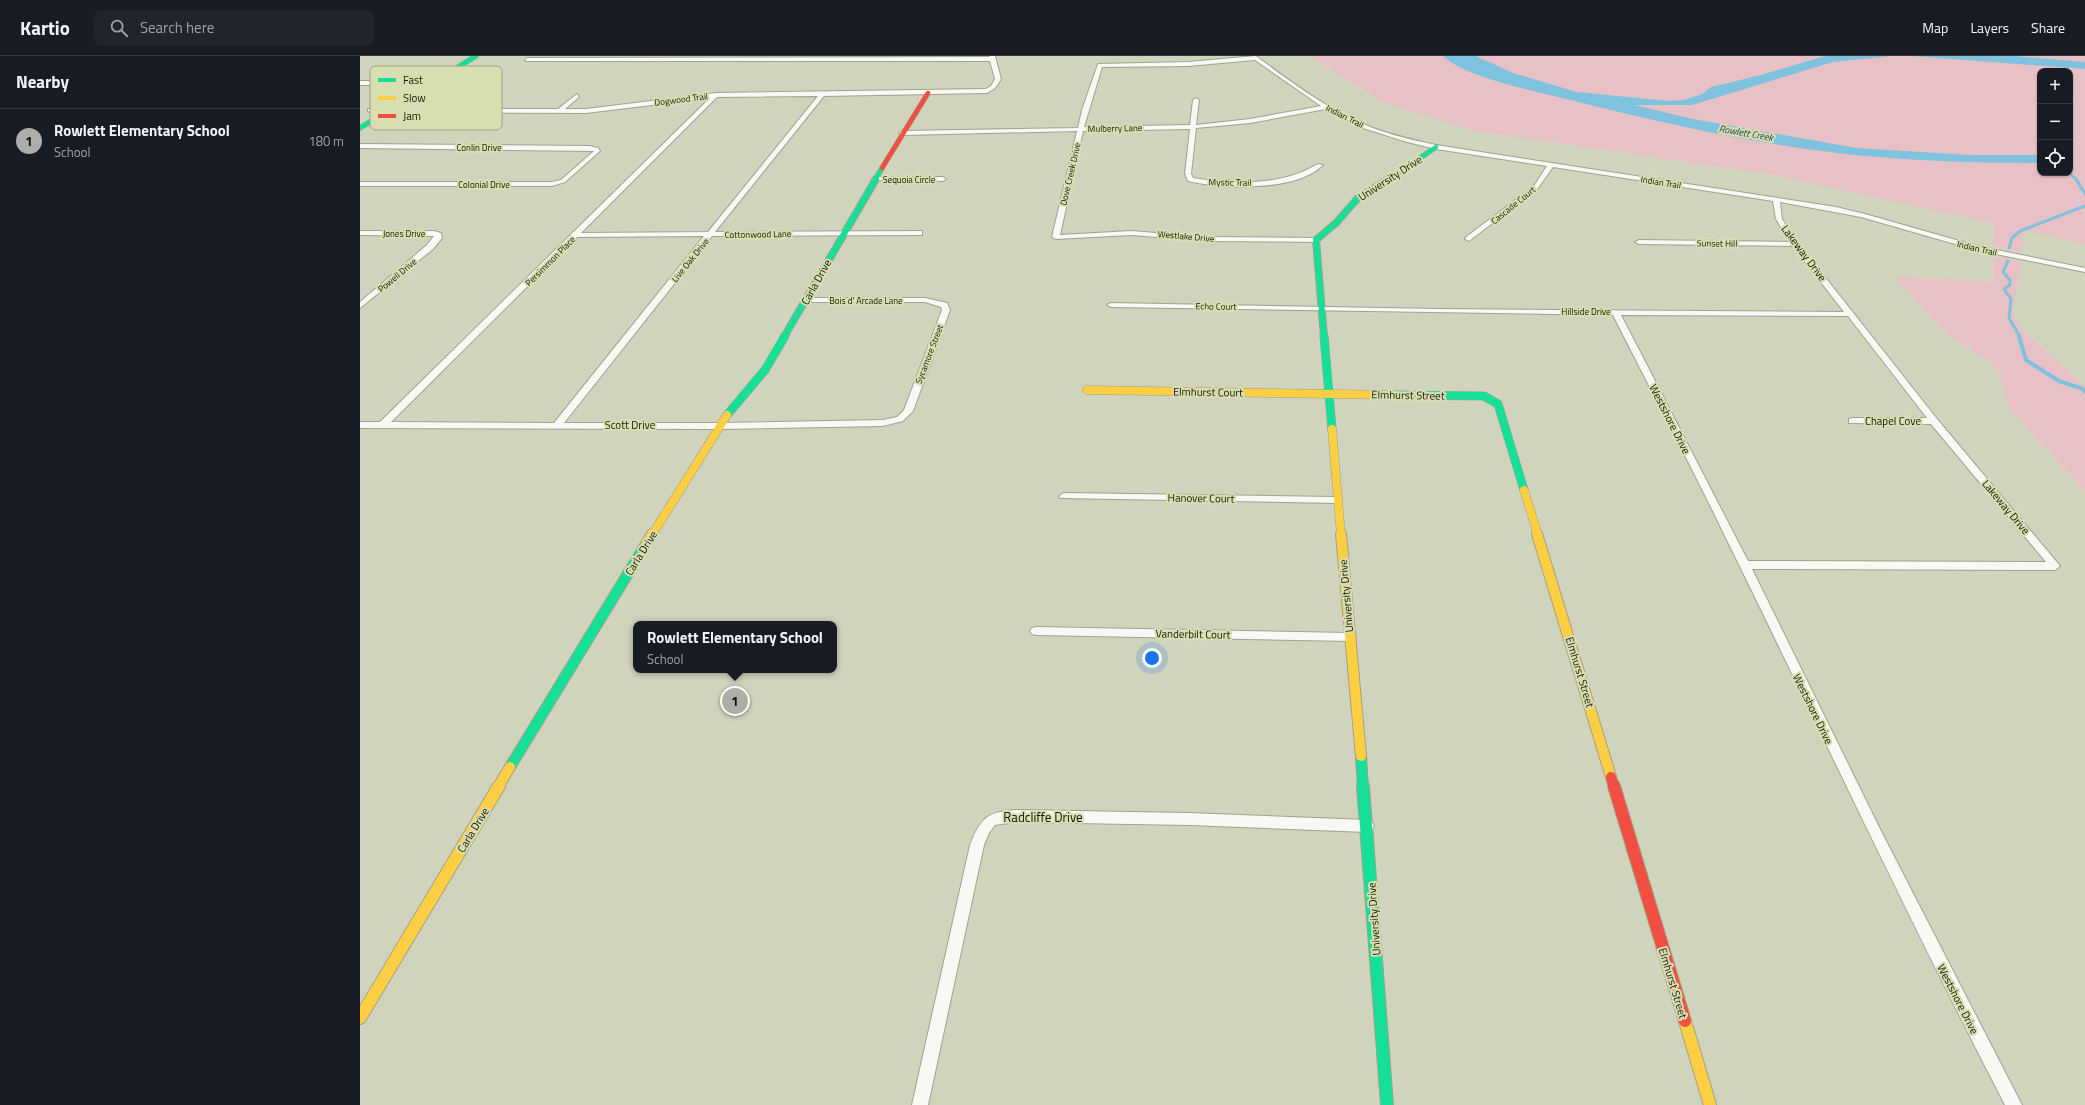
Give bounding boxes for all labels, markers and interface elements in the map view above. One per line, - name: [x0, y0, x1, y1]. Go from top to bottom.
- search box: [94, 10, 374, 46]
- text: Kartio: [20, 13, 70, 42]
- text: Search here: [140, 16, 214, 39]
- icon: search: [108, 17, 130, 39]
- text: Map: [1922, 17, 1948, 38]
- text: Layers: [1970, 17, 2009, 38]
- text: Share: [2031, 17, 2065, 38]
- legend: [370, 66, 502, 130]
- map controls: [2037, 68, 2073, 176]
- button: +: [2037, 68, 2073, 104]
- text: Nearby: [16, 69, 69, 95]
- text: Fast: [403, 72, 423, 88]
- street label: Dogwood Trail: [653, 89, 709, 109]
- text: Slow: [403, 90, 426, 106]
- street label: Indian Trail: [1324, 101, 1366, 131]
- button: −: [2037, 104, 2073, 140]
- text: Jam: [403, 108, 421, 124]
- text: Rowlett Elementary School: [54, 119, 230, 142]
- street label: Mulberry Lane: [1088, 121, 1143, 135]
- water label: Rowlett Creek: [1718, 121, 1776, 145]
- text: 1: [25, 131, 33, 151]
- text: 180 m: [308, 131, 344, 151]
- button: locate: [2037, 140, 2073, 176]
- street label: Conlin Drive: [457, 141, 502, 154]
- street label: Dove Creek Drive: [1056, 141, 1084, 207]
- text: School: [54, 142, 90, 162]
- street label: University Drive: [1355, 151, 1425, 205]
- street label: Indian Trail: [1640, 172, 1682, 192]
- street label: Sequoia Circle: [883, 173, 936, 186]
- street label: Mystic Trail: [1209, 175, 1251, 189]
- street label: Colonial Drive: [458, 178, 510, 191]
- street label: Cascade Court: [1488, 182, 1539, 227]
- street label: Lakeway Drive: [1777, 221, 1831, 285]
- street label: Jones Drive: [383, 227, 426, 240]
- street label: Cottonwood Lane: [725, 227, 792, 241]
- street label: Westlake Drive: [1157, 227, 1215, 245]
- street label: Persimmon Place: [522, 233, 578, 289]
- street label: Live Oak Drive: [668, 235, 712, 285]
- street label: Sunset Hill: [1697, 236, 1737, 250]
- street label: Indian Trail: [1956, 237, 1998, 259]
- street label: Powell Drive: [375, 255, 420, 295]
- street label: Carla Drive: [797, 256, 835, 308]
- street label: Bois d' Arcade Lane: [829, 294, 903, 307]
- street label: Echo Court: [1195, 299, 1237, 313]
- street label: Hillside Drive: [1561, 305, 1611, 318]
- street label: Sycamore Street: [912, 322, 947, 386]
- street label: Westshore Drive: [1645, 381, 1695, 457]
- street label: Elmhurst Court: [1173, 383, 1243, 401]
- street label: Elmhurst Street: [1371, 386, 1445, 404]
- street label: Chapel Cove: [1865, 413, 1921, 429]
- street label: Scott Drive: [605, 417, 656, 433]
- street label: Lakeway Drive: [1978, 476, 2034, 538]
- street label: Hanover Court: [1168, 489, 1235, 507]
- street label: Carla Drive: [621, 527, 661, 578]
- street label: University Drive: [1335, 558, 1357, 633]
- popup: [633, 621, 837, 673]
- street label: Vanderbilt Court: [1155, 625, 1231, 643]
- text: Rowlett Elementary School: [647, 626, 823, 649]
- street label: Elmhurst Street: [1562, 635, 1598, 709]
- your location: [1142, 648, 1162, 668]
- text: School: [647, 649, 684, 669]
- street label: Westshore Drive: [1789, 671, 1837, 747]
- pin: 1: [722, 686, 748, 716]
- street label: Carla Drive: [453, 804, 493, 855]
- street label: Radcliffe Drive: [1003, 807, 1083, 827]
- street label: University Drive: [1363, 882, 1385, 956]
- street label: Elmhurst Street: [1655, 946, 1691, 1020]
- street label: Westshore Drive: [1933, 961, 1983, 1037]

